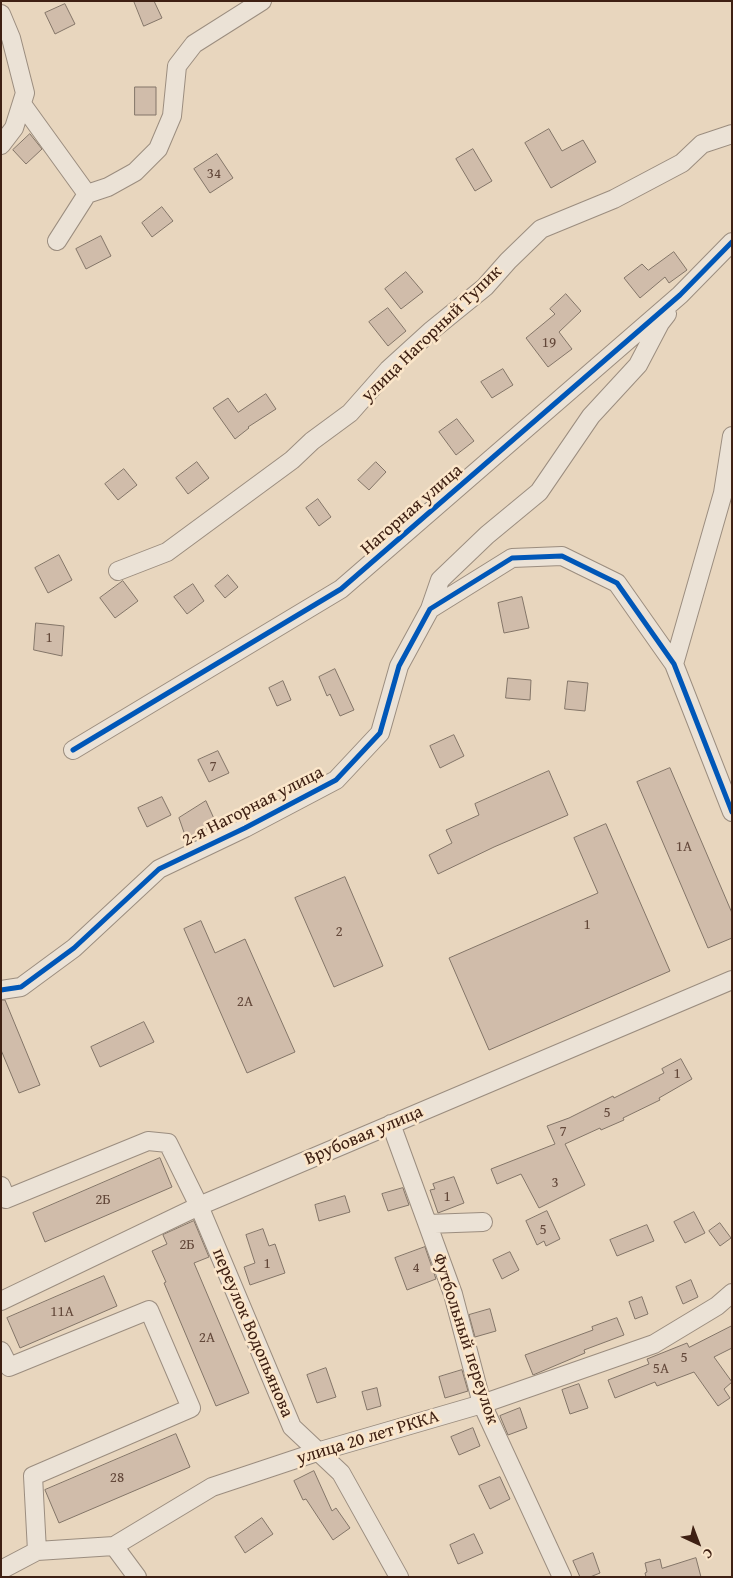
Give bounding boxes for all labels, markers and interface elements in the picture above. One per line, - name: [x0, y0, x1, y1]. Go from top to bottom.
- house number: 34: [207, 165, 221, 183]
- street label: улица Нагорный Тупик: [357, 261, 507, 407]
- house number: 19: [542, 334, 556, 352]
- street label: Нагорная улица: [357, 460, 467, 560]
- house number: 1: [45, 629, 53, 647]
- house number: 7: [209, 758, 217, 776]
- street label: 2-я Нагорная улица: [179, 762, 327, 852]
- house number: 1А: [676, 838, 692, 856]
- house number: 1: [583, 916, 591, 934]
- house number: 2: [335, 923, 343, 941]
- house number: 2А: [237, 993, 253, 1011]
- house number: 1: [673, 1065, 681, 1083]
- street label: Врубовая улица: [302, 1101, 426, 1171]
- house number: 5: [603, 1104, 611, 1122]
- house number: 7: [559, 1123, 567, 1141]
- house number: 3: [551, 1174, 559, 1192]
- house number: 1: [443, 1188, 451, 1206]
- house number: 2Б: [95, 1191, 111, 1209]
- house number: 5: [539, 1221, 547, 1239]
- house number: 2Б: [179, 1236, 195, 1254]
- street label: переулок Водопьянова: [207, 1245, 297, 1421]
- street label: Футбольный переулок: [427, 1251, 503, 1427]
- house number: 1: [263, 1255, 271, 1273]
- house number: 4: [412, 1259, 420, 1277]
- house number: 11А: [50, 1303, 74, 1321]
- house number: 2А: [199, 1329, 215, 1347]
- house number: 5: [680, 1349, 688, 1367]
- house number: 5А: [653, 1360, 669, 1378]
- street label: улица 20 лет РККА: [294, 1406, 442, 1470]
- house number: 28: [110, 1469, 124, 1487]
- north arrow: [673, 1518, 723, 1568]
- text: С: [699, 1544, 718, 1564]

